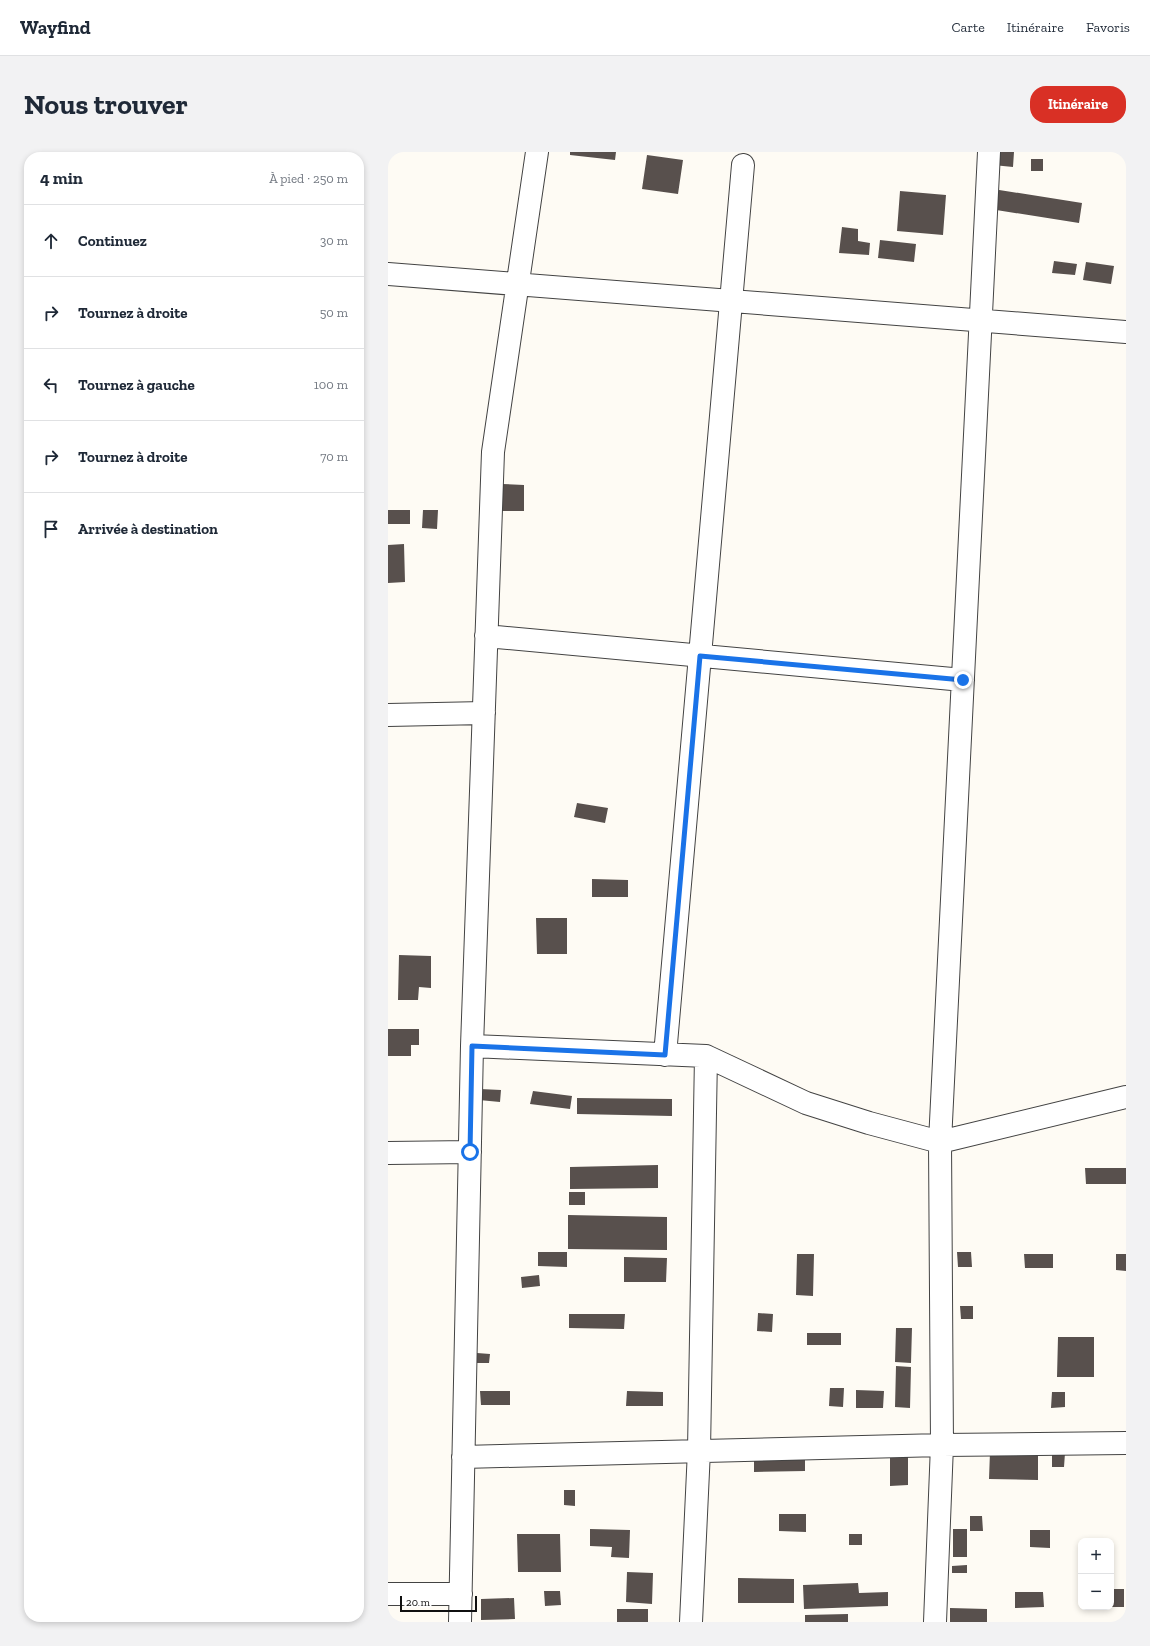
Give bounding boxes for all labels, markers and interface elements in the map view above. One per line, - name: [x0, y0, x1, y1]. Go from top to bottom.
- text: Wayfind: [20, 16, 91, 39]
- text: Carte: [951, 19, 985, 36]
- text: Itinéraire: [1007, 19, 1064, 36]
- text: Favoris: [1086, 19, 1130, 36]
- button: Itinéraire: [1030, 86, 1126, 123]
- text: Nous trouver: [24, 88, 188, 121]
- text: 4 min: [40, 168, 83, 188]
- text: À pied · 250 m: [269, 171, 348, 186]
- icon: ahead: [40, 230, 62, 252]
- text: Continuez: [78, 232, 147, 250]
- text: 30 m: [320, 233, 348, 248]
- icon: right: [40, 302, 62, 324]
- text: Tournez à droite: [78, 304, 188, 322]
- text: 50 m: [320, 305, 348, 320]
- icon: left: [40, 374, 62, 396]
- text: Tournez à gauche: [78, 376, 195, 394]
- text: 100 m: [314, 377, 348, 392]
- icon: right: [40, 446, 62, 468]
- text: Tournez à droite: [78, 448, 188, 466]
- text: 70 m: [320, 449, 348, 464]
- icon: arrive: [40, 518, 62, 540]
- text: Arrivée à destination: [78, 520, 218, 538]
- route end: [954, 671, 972, 689]
- route start: [461, 1143, 479, 1161]
- map controls: [1078, 1538, 1114, 1610]
- button: +: [1078, 1538, 1114, 1574]
- button: −: [1078, 1574, 1114, 1610]
- scale bar: [400, 1594, 477, 1613]
- text: 20 m: [406, 1596, 430, 1609]

